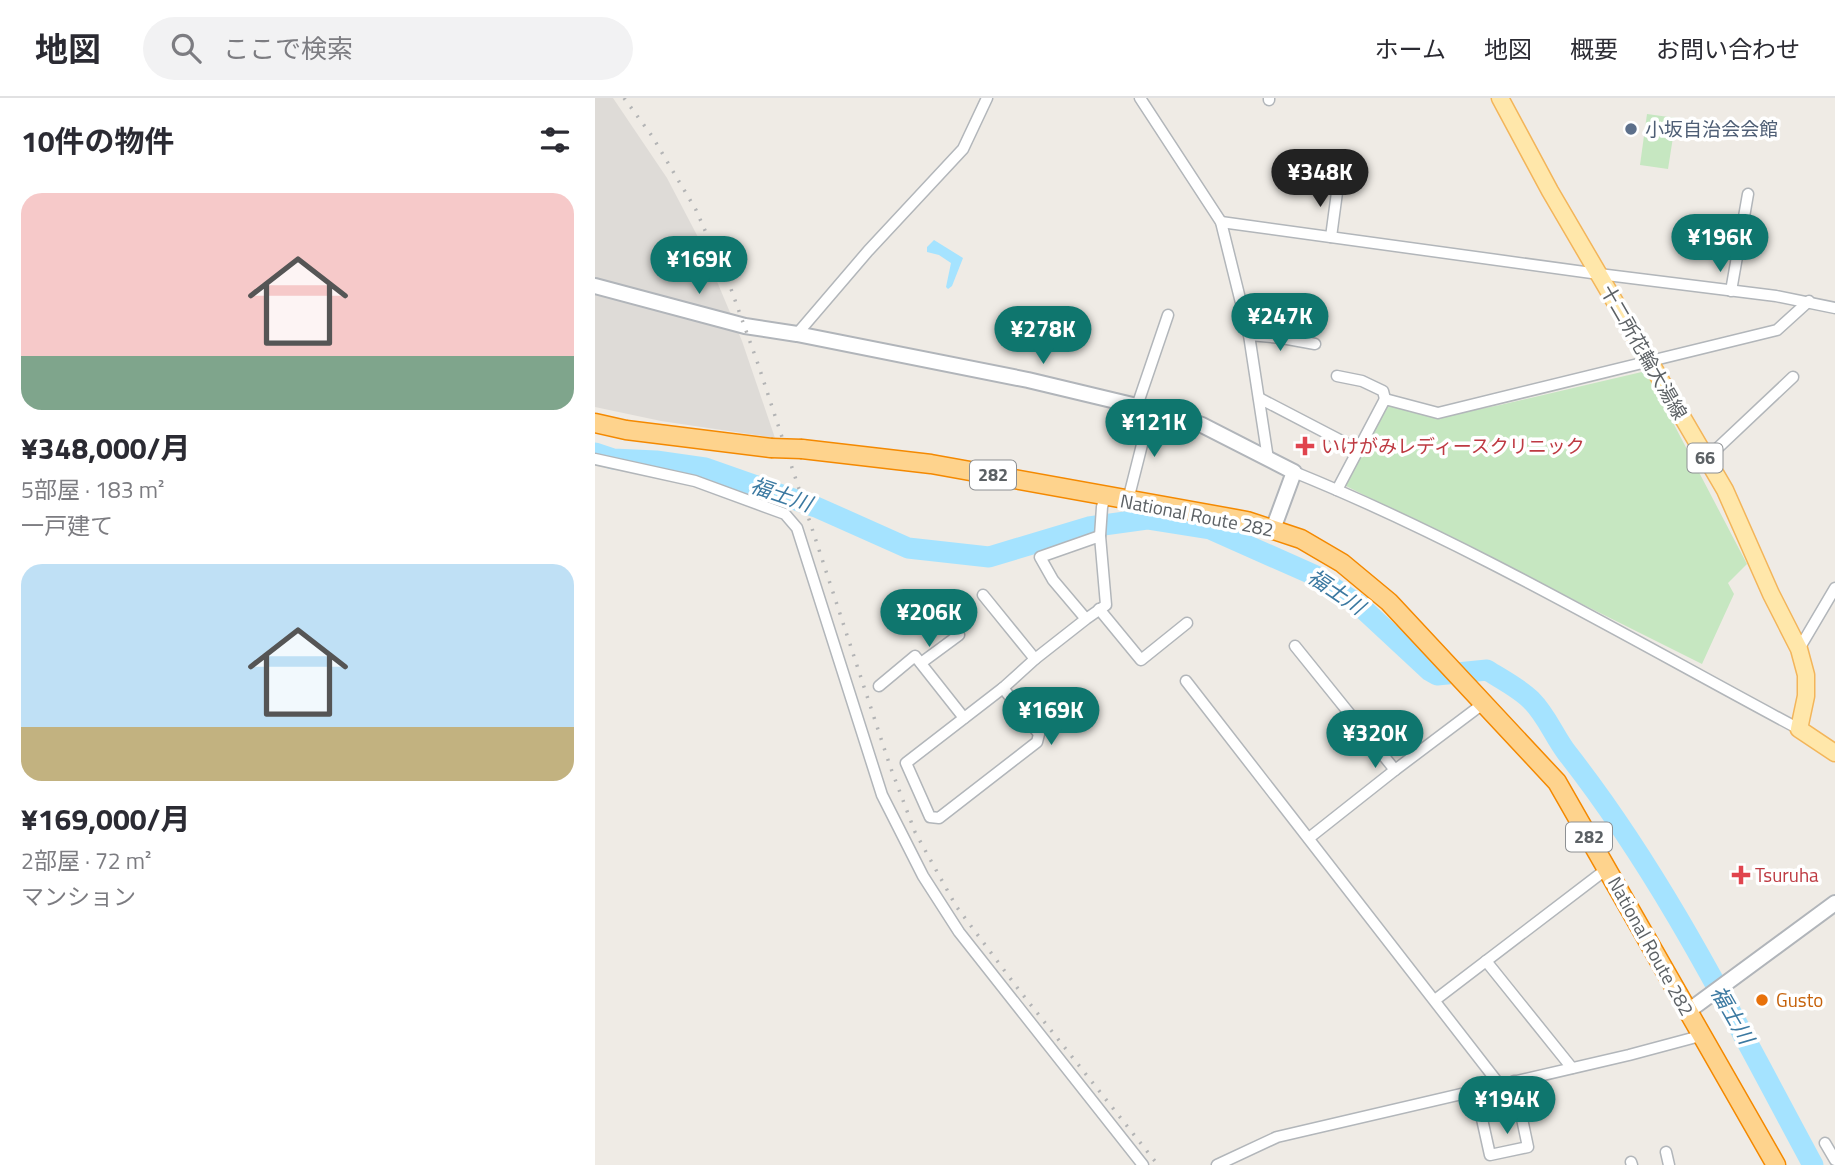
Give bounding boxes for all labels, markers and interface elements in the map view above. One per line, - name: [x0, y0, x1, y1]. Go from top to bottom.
- search box: [143, 17, 633, 80]
- text: 地図: [35, 24, 101, 74]
- icon: search: [167, 29, 205, 67]
- text: ここで検索: [223, 29, 353, 68]
- text: ホーム: [1375, 31, 1446, 67]
- text: 地図: [1484, 31, 1532, 67]
- text: 概要: [1570, 31, 1618, 67]
- text: お問い合わせ: [1656, 31, 1800, 67]
- place label: 小坂自治会会館: [1645, 114, 1778, 143]
- text: 10件の物件: [21, 118, 175, 164]
- icon: filters: [536, 121, 574, 159]
- marker: 小坂自治会会館: [1623, 121, 1639, 137]
- pin: ¥348K: [1271, 150, 1369, 209]
- text: ¥348K: [1287, 154, 1353, 189]
- pin: ¥196K: [1671, 214, 1769, 274]
- text: ¥196K: [1687, 219, 1753, 254]
- pin: ¥169K: [650, 236, 748, 296]
- icon: home: [235, 238, 361, 364]
- text: ¥169K: [666, 241, 732, 276]
- street label: 十二所花輪大湯線: [1594, 279, 1695, 425]
- pin: ¥247K: [1231, 294, 1329, 353]
- text: ¥247K: [1247, 298, 1313, 333]
- pin: ¥278K: [994, 306, 1092, 366]
- text: ¥278K: [1010, 311, 1076, 346]
- pin: ¥121K: [1105, 400, 1203, 459]
- text: ¥121K: [1121, 404, 1187, 439]
- text: ¥348,000/月: [21, 425, 190, 471]
- place label: いけがみレディースクリニック: [1321, 431, 1585, 460]
- marker: いけがみレディースクリニック: [1295, 436, 1315, 456]
- road number: 66: [1687, 444, 1723, 472]
- road number: 282: [970, 460, 1016, 489]
- water label: 福士川: [746, 469, 818, 520]
- text: 5部屋 · 183 m²: [21, 472, 164, 507]
- street label: National Route 282: [1118, 485, 1276, 544]
- text: 一戸建て: [21, 508, 113, 543]
- water label: 福士川: [1301, 560, 1373, 623]
- pin: ¥206K: [880, 589, 978, 649]
- text: ¥206K: [896, 594, 962, 629]
- icon: home: [235, 609, 361, 735]
- pin: ¥169K: [1002, 688, 1100, 747]
- text: ¥169K: [1018, 692, 1084, 727]
- pin: ¥320K: [1326, 710, 1424, 770]
- text: ¥320K: [1342, 715, 1408, 750]
- text: ¥169,000/月: [21, 796, 190, 842]
- road number: 282: [1566, 822, 1612, 852]
- text: 2部屋 · 72 m²: [21, 843, 151, 878]
- place label: Tsuruha: [1755, 860, 1819, 889]
- marker: Tsuruha: [1733, 867, 1749, 883]
- street label: National Route 282: [1601, 871, 1702, 1021]
- text: マンション: [21, 879, 136, 914]
- water label: 福士川: [1703, 979, 1763, 1052]
- place label: Gusto: [1776, 985, 1823, 1014]
- marker: Gusto: [1754, 992, 1770, 1008]
- pin: ¥194K: [1458, 1076, 1556, 1136]
- text: ¥194K: [1474, 1081, 1540, 1116]

